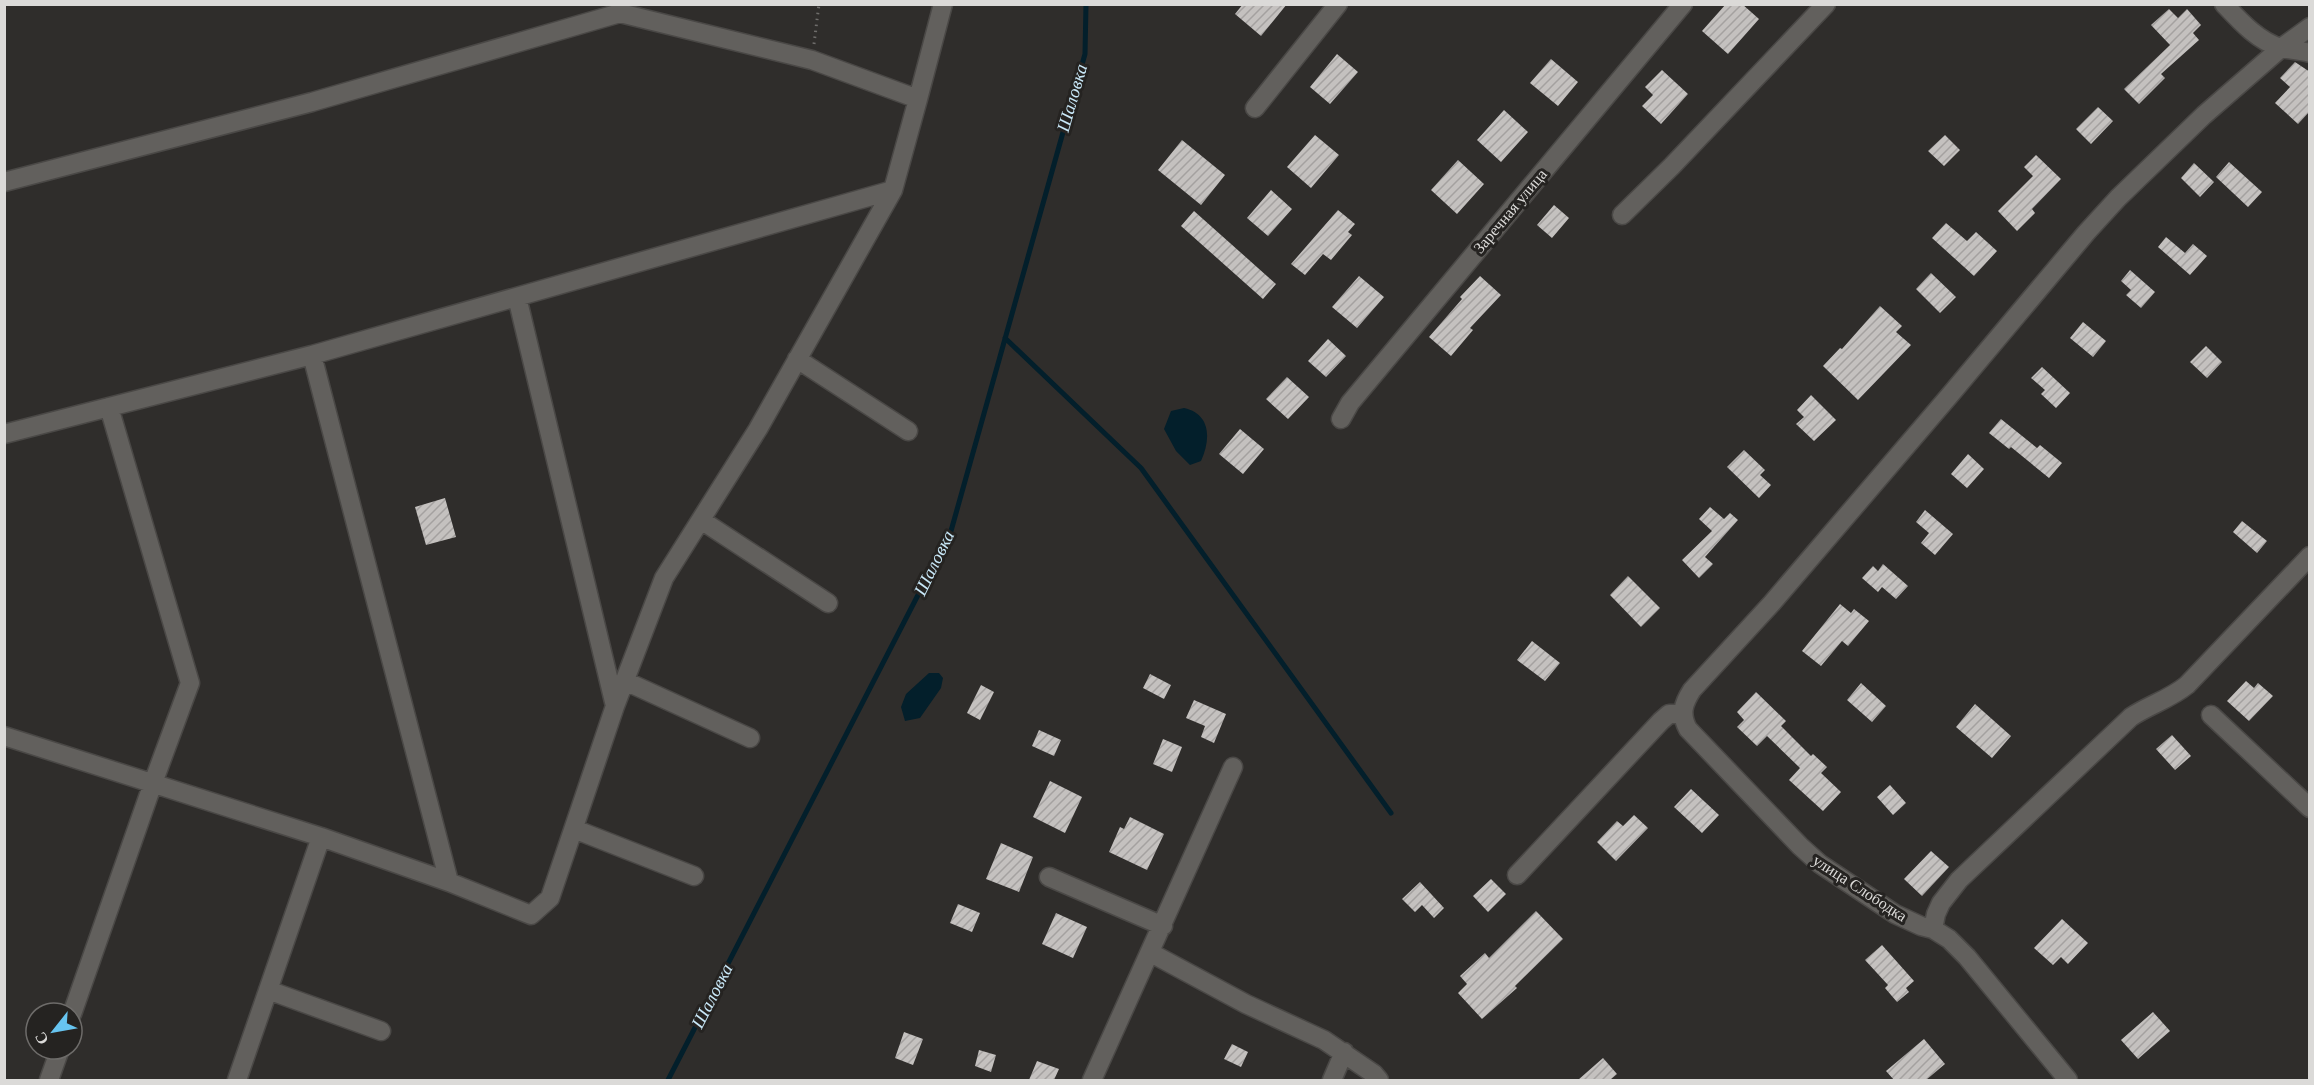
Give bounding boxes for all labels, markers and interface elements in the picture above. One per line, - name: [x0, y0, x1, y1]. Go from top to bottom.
- water label: Шаловка: [1053, 62, 1091, 135]
- street label: Заречная улица: [1470, 166, 1551, 257]
- water label: Шаловка: [909, 527, 958, 600]
- street label: улица Слободка: [1809, 851, 1910, 926]
- water label: Шаловка: [687, 960, 737, 1032]
- north arrow: [24, 1001, 84, 1061]
- text: С: [31, 1029, 52, 1048]

